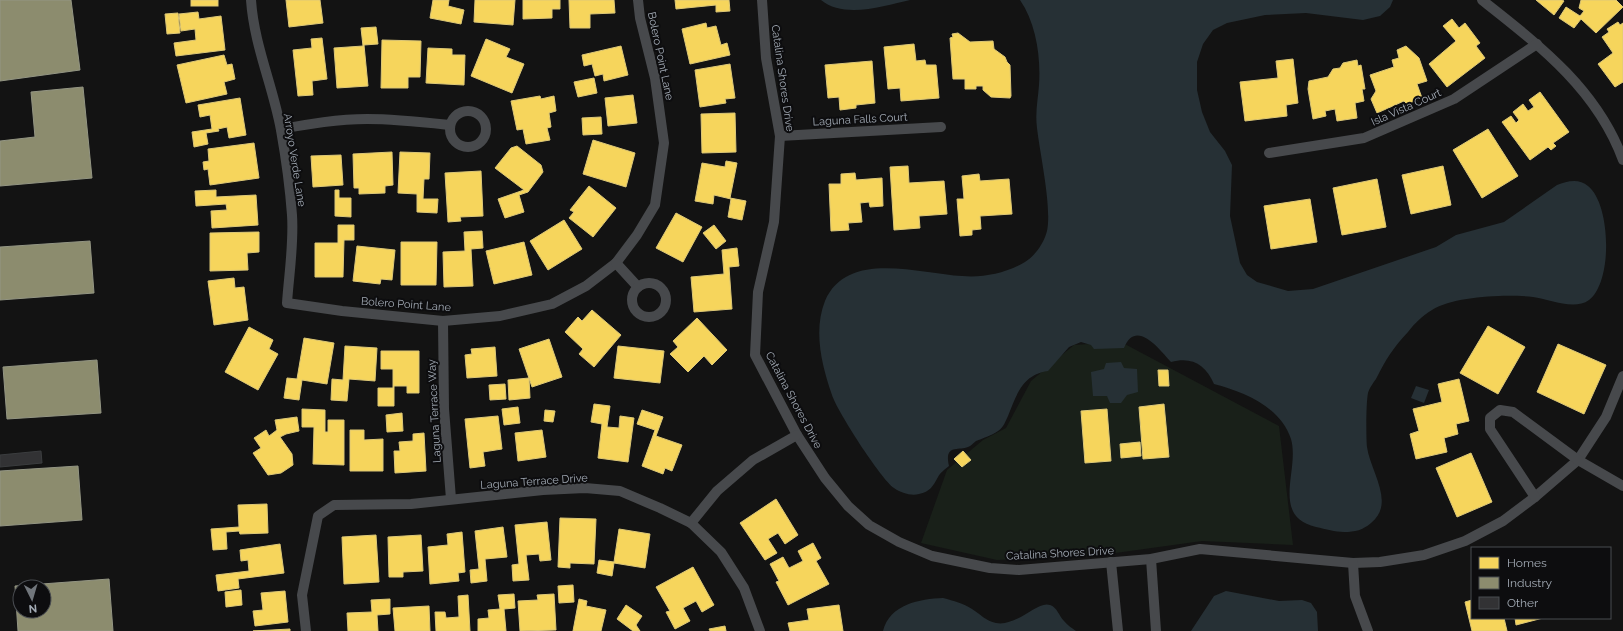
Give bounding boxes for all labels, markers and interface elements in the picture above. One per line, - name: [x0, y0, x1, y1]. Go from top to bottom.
- street label: Bolero Point Lane: [645, 11, 676, 102]
- street label: Catalina Shores Drive: [769, 24, 797, 133]
- street label: Isla Vista Court: [1369, 86, 1443, 129]
- street label: Laguna Falls Court: [812, 111, 908, 128]
- street label: Arroyo Verde Lane: [281, 112, 308, 208]
- street label: Bolero Point Lane: [361, 295, 452, 314]
- street label: Catalina Shores Drive: [762, 350, 825, 451]
- street label: Laguna Terrace Way: [425, 359, 444, 463]
- street label: Laguna Terrace Drive: [480, 471, 589, 492]
- street label: Catalina Shores Drive: [1006, 544, 1115, 563]
- legend: [1471, 547, 1611, 619]
- text: Homes: [1507, 556, 1547, 570]
- text: Industry: [1507, 576, 1553, 590]
- north arrow: [12, 579, 52, 619]
- text: Other: [1507, 596, 1539, 610]
- text: N: [28, 602, 38, 615]

